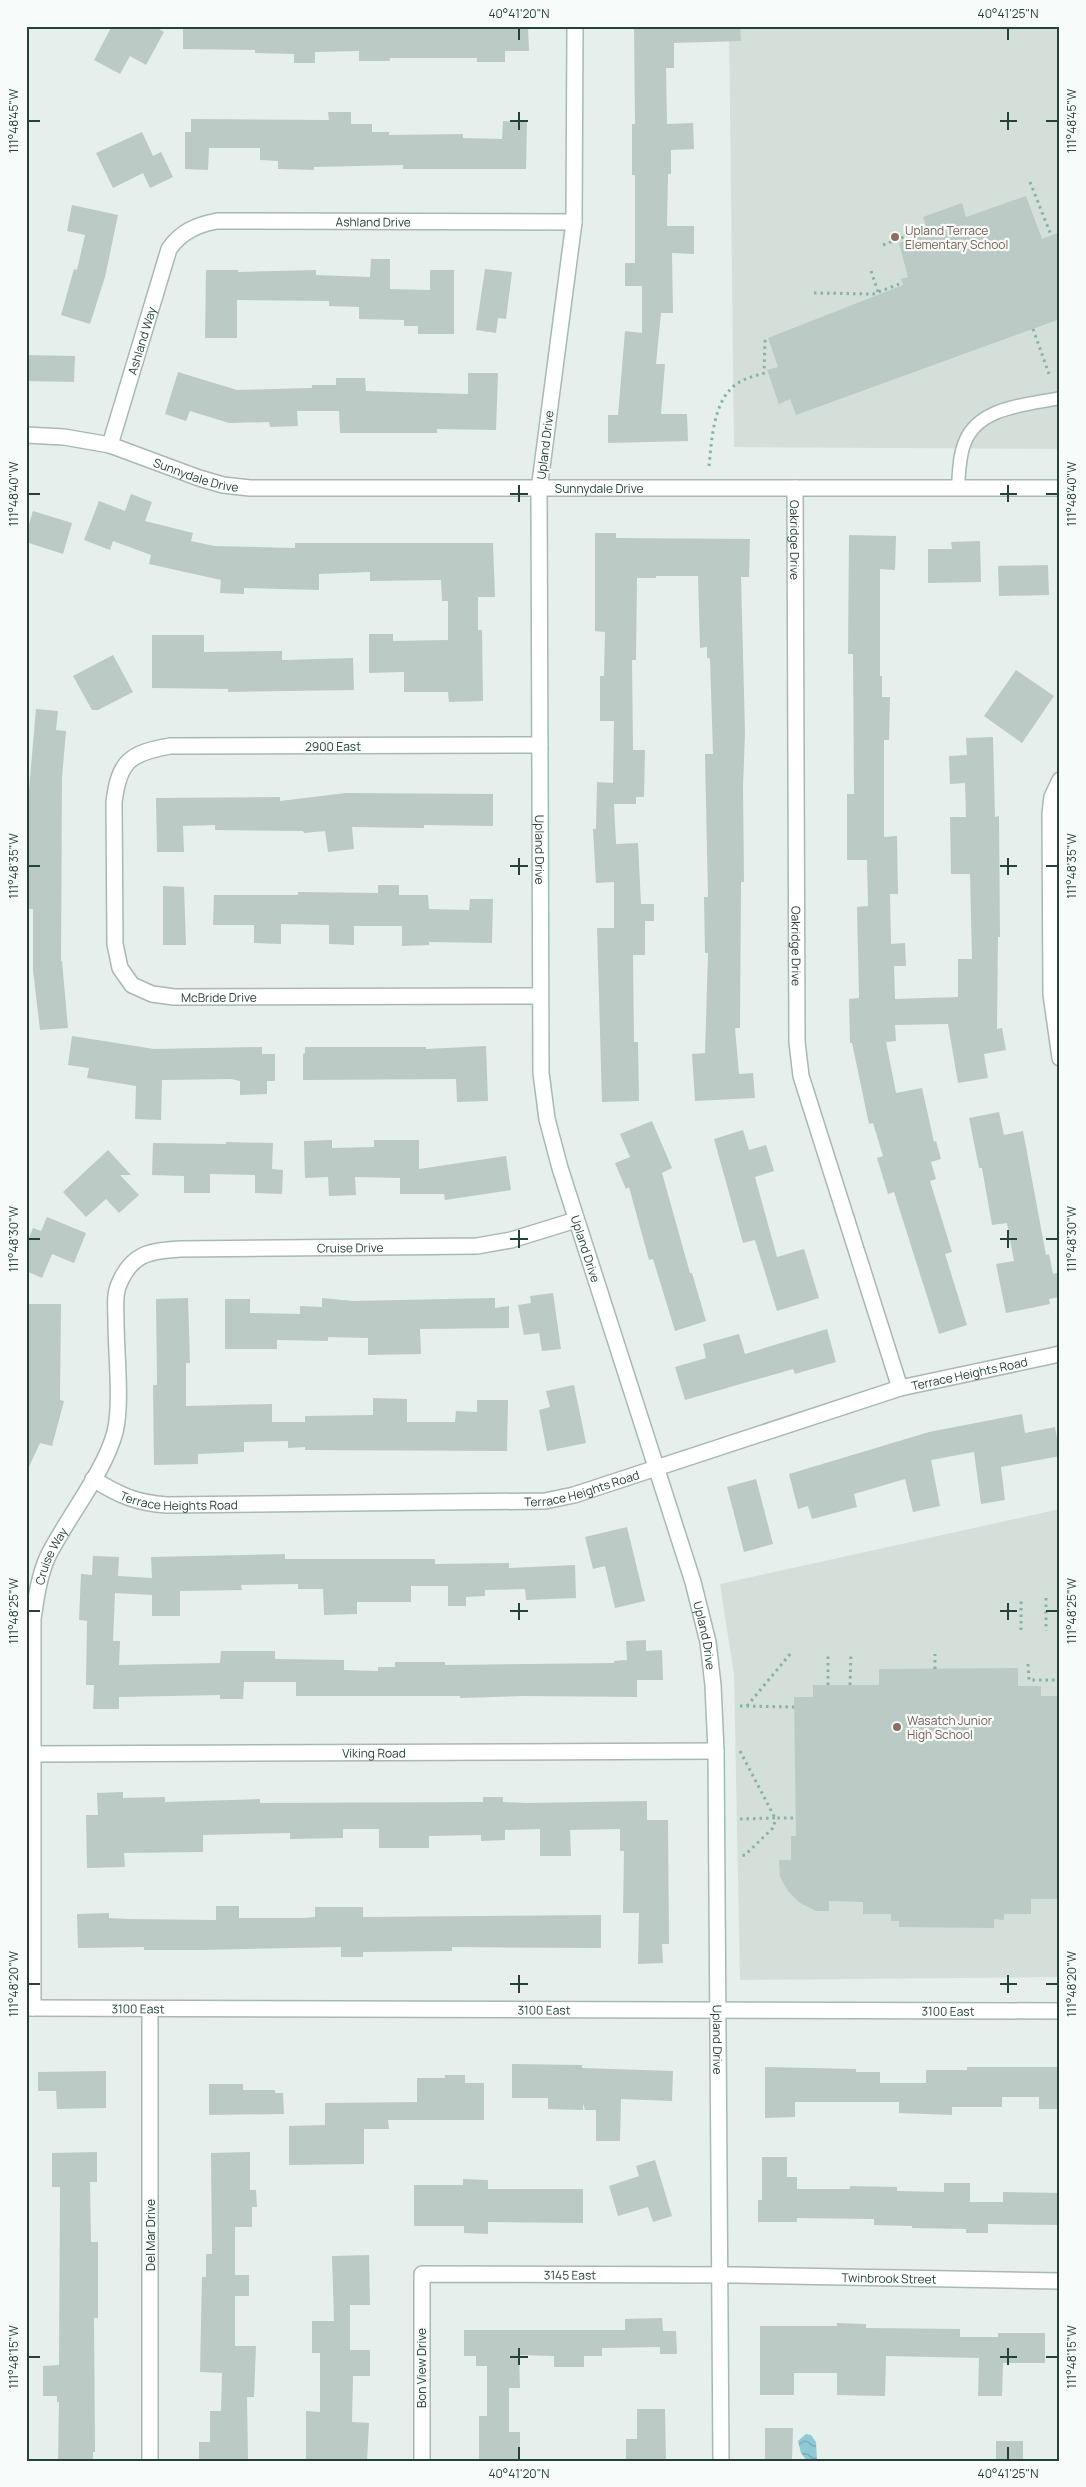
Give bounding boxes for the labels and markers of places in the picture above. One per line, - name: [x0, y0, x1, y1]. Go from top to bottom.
- place label: Upland Terrace Elementary School: [905, 222, 1008, 253]
- marker: Upland Terrace Elementary School: [889, 231, 901, 243]
- place label: Wasatch Junior High School: [907, 1712, 993, 1743]
- marker: Wasatch Junior High School: [891, 1721, 903, 1733]

